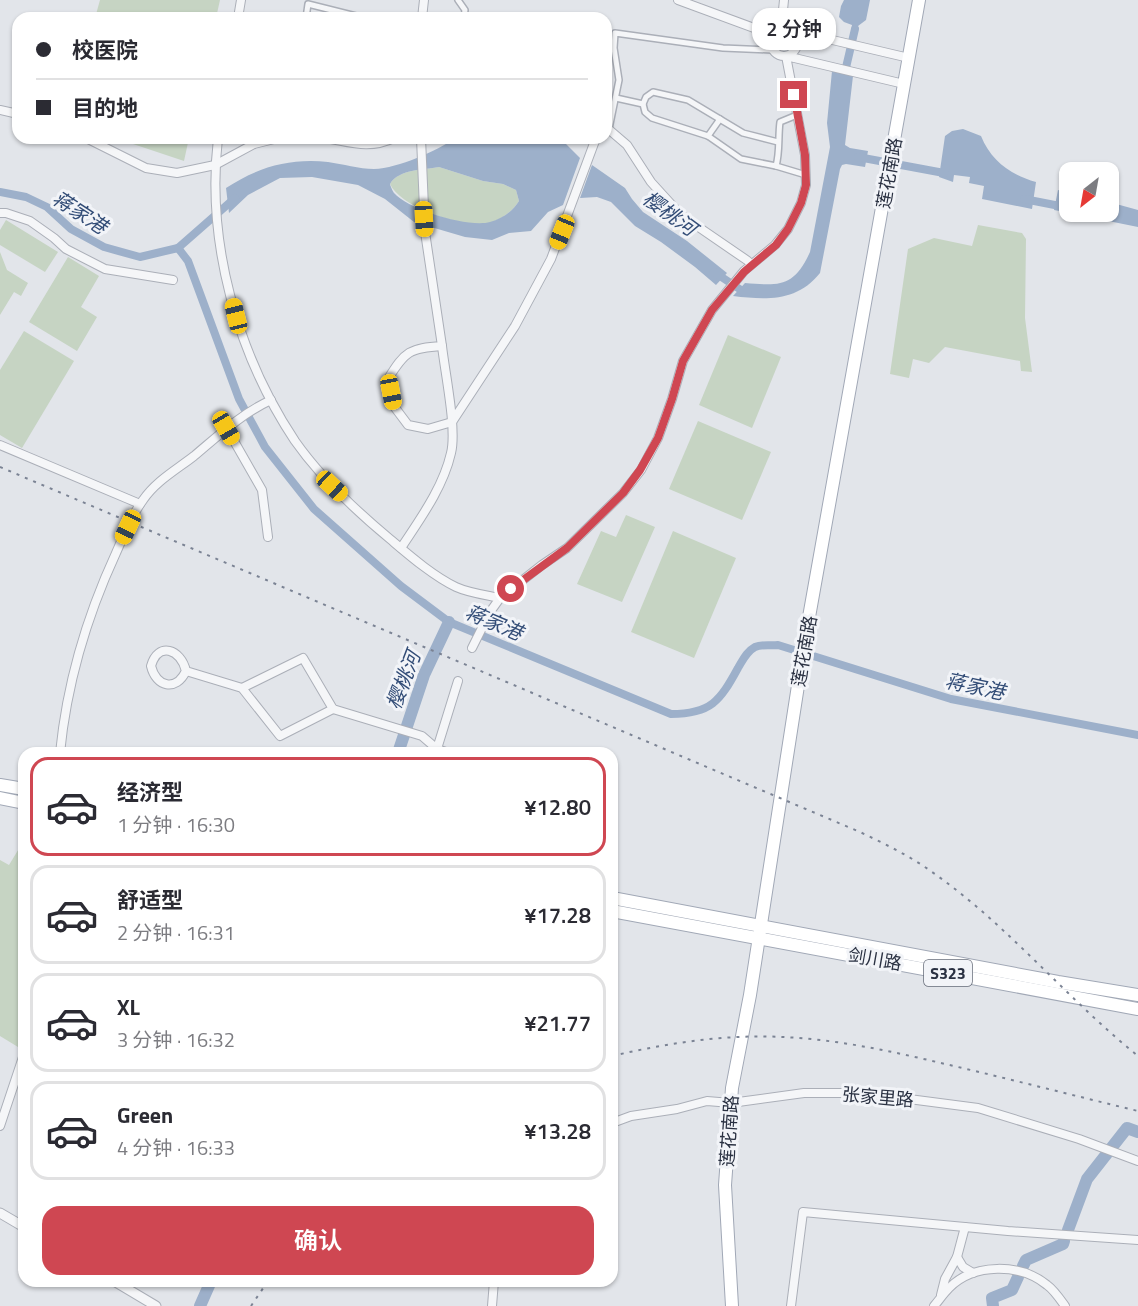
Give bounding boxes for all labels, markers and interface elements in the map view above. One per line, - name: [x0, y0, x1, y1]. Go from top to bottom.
- callout: 2 分钟: [752, 8, 836, 50]
- text: 2 分钟: [766, 13, 822, 44]
- text: 校医院: [72, 33, 138, 67]
- route end: [780, 81, 807, 108]
- text: 目的地: [72, 91, 138, 125]
- street label: 莲花南路: [869, 135, 909, 211]
- north arrow: [1059, 162, 1119, 222]
- map controls: [1059, 162, 1119, 222]
- water label: 蒋家港: [46, 183, 116, 243]
- water label: 樱桃河: [637, 183, 707, 246]
- car: [414, 201, 434, 237]
- car: [547, 212, 577, 252]
- car: [223, 296, 249, 336]
- car: [379, 373, 403, 411]
- car: [209, 408, 243, 448]
- car: [313, 467, 351, 505]
- car: [112, 507, 144, 547]
- route start: [497, 575, 524, 602]
- water label: 蒋家港: [460, 596, 530, 649]
- street label: 莲花南路: [784, 613, 824, 689]
- water label: 樱桃河: [378, 643, 430, 714]
- water label: 蒋家港: [942, 665, 1011, 708]
- text: 经济型: [117, 775, 183, 809]
- icon: car: [45, 780, 99, 834]
- text: ¥12.80: [524, 790, 591, 824]
- text: 1 分钟 · 16:30: [117, 809, 235, 840]
- text: 舒适型: [117, 883, 183, 917]
- icon: car: [45, 888, 99, 942]
- text: ¥17.28: [524, 898, 591, 932]
- text: 2 分钟 · 16:31: [117, 917, 235, 948]
- street label: 剑川路: [846, 941, 904, 977]
- road number: S323: [924, 960, 972, 986]
- text: XL: [117, 990, 140, 1024]
- icon: car: [45, 996, 99, 1050]
- text: ¥21.77: [524, 1006, 591, 1040]
- text: 3 分钟 · 16:32: [117, 1024, 235, 1055]
- street label: 张家里路: [841, 1080, 915, 1114]
- street label: 莲花南路: [713, 1094, 745, 1168]
- text: Green: [117, 1098, 173, 1132]
- icon: car: [45, 1104, 99, 1158]
- text: ¥13.28: [524, 1114, 591, 1148]
- text: 4 分钟 · 16:33: [117, 1132, 235, 1163]
- button: 确认: [42, 1206, 594, 1275]

